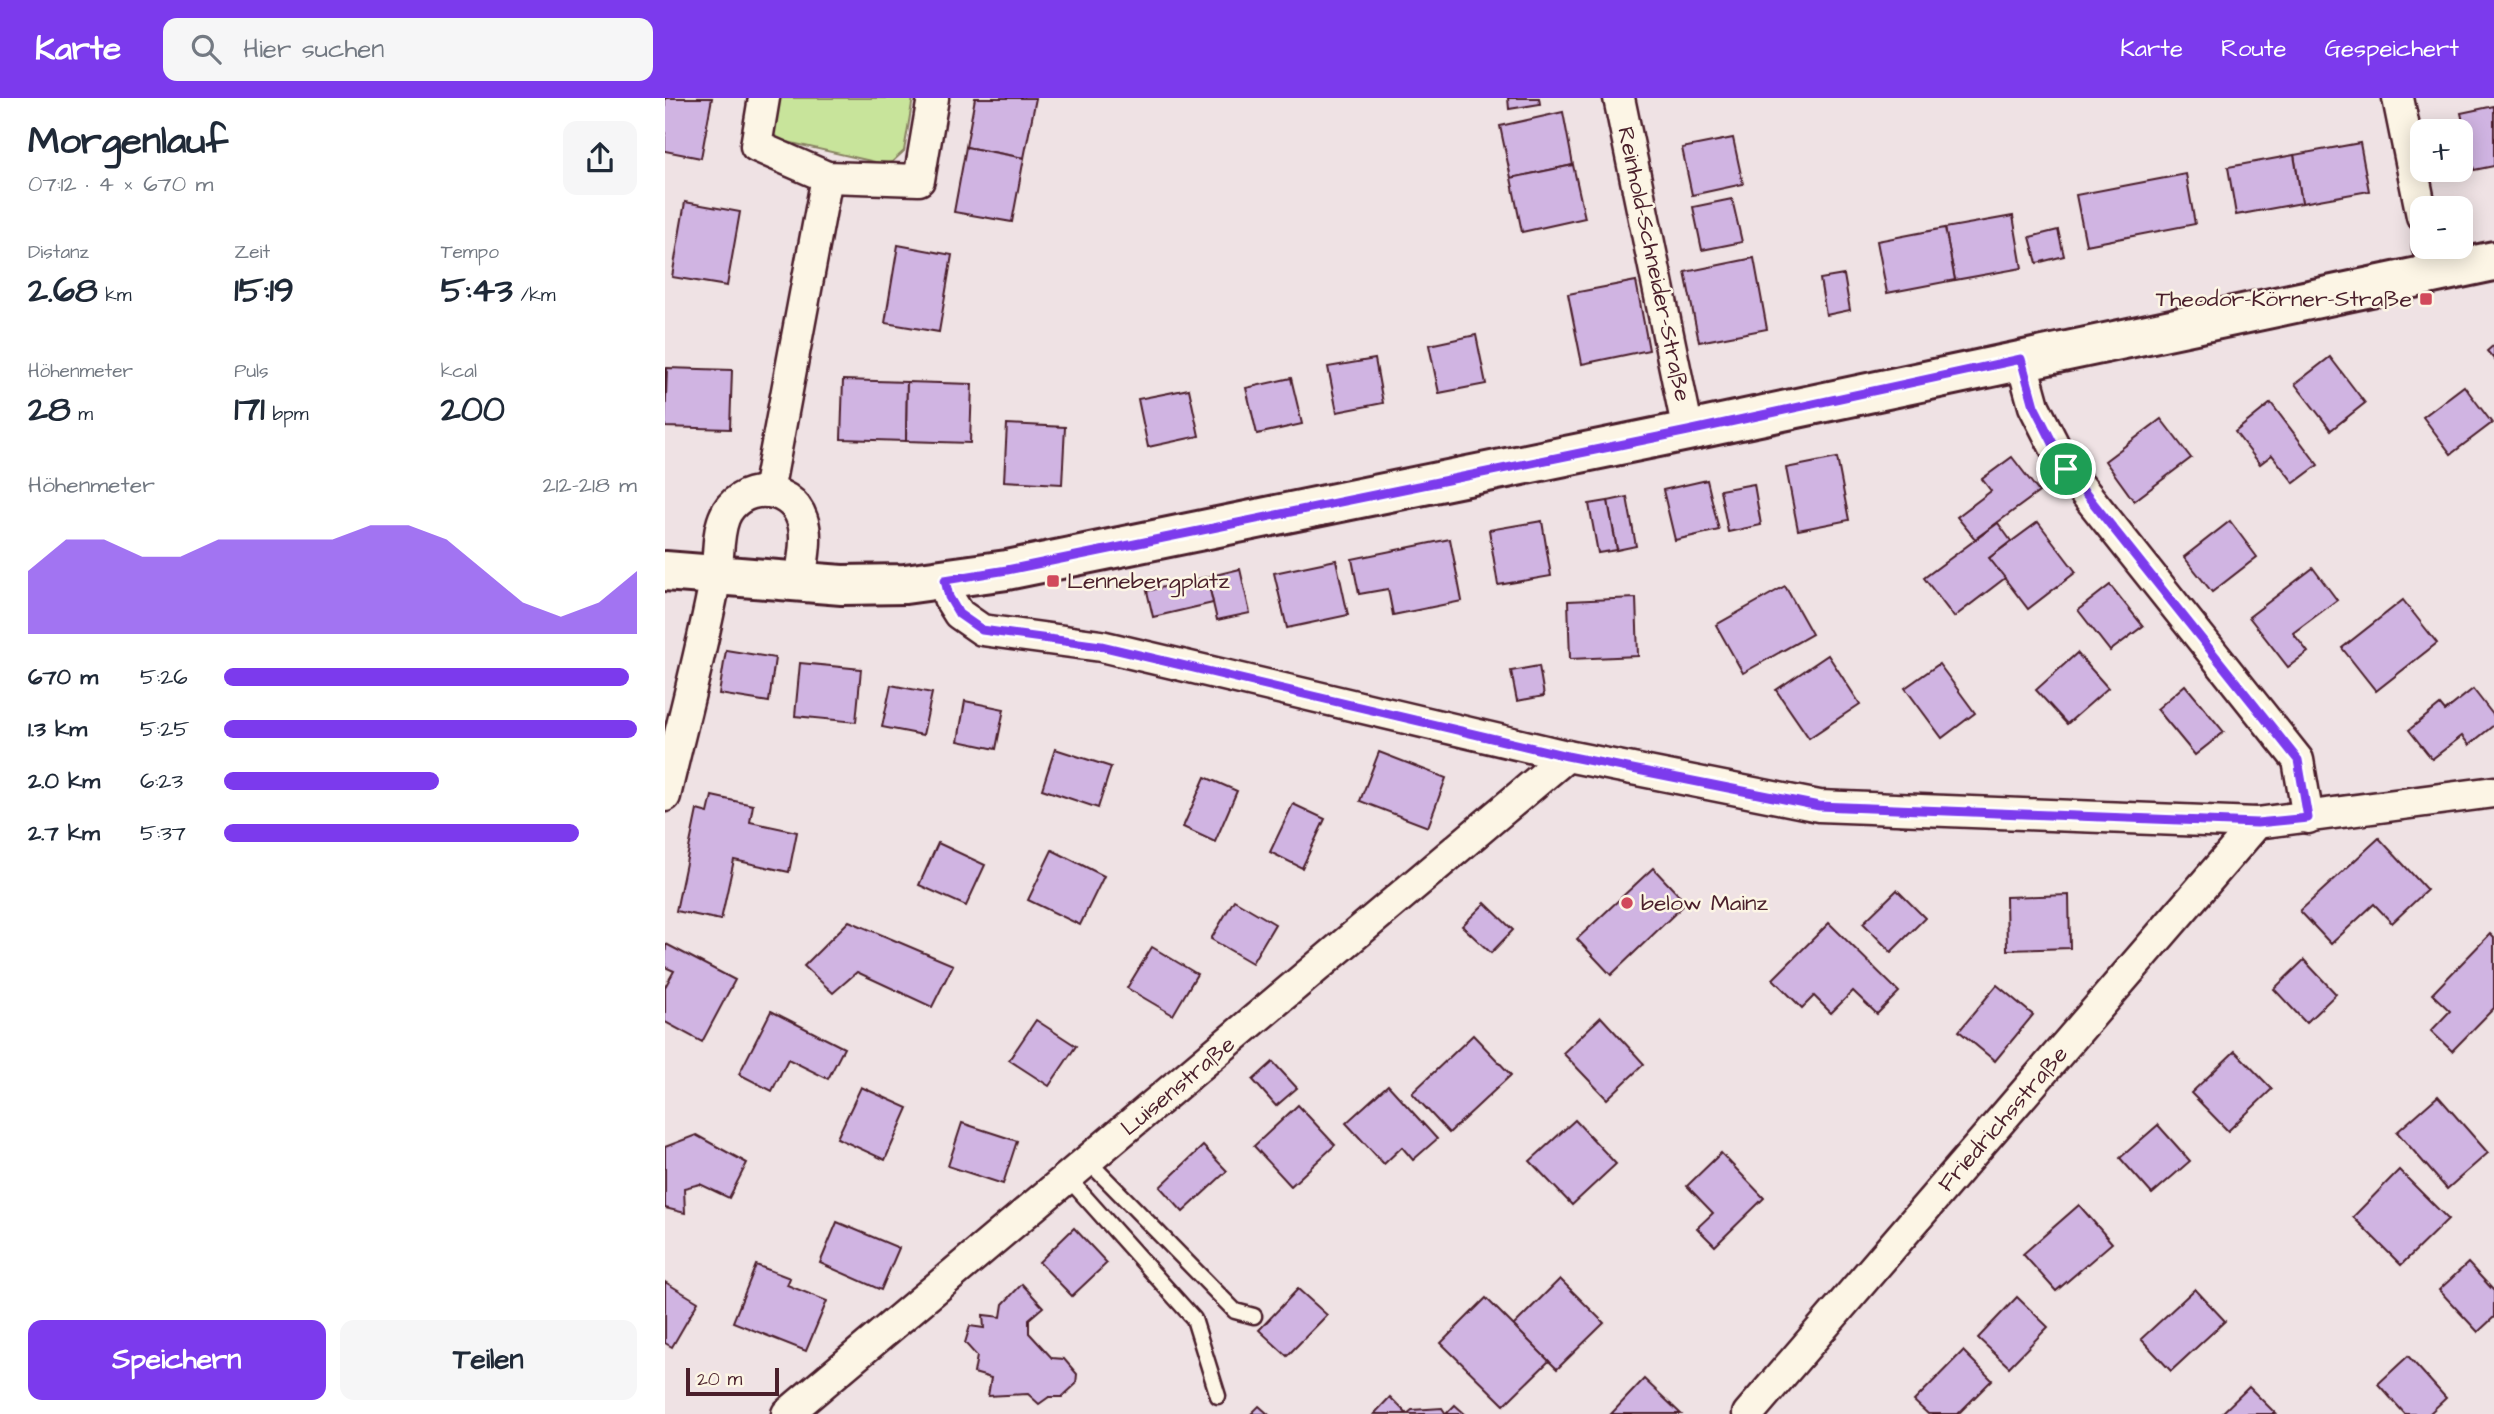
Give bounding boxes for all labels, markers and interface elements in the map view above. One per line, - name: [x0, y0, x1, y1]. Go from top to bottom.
- search box: [163, 18, 653, 81]
- text: Karte: [35, 26, 121, 72]
- icon: search: [187, 30, 225, 68]
- text: Hier suchen: [243, 31, 384, 67]
- text: Karte: [2120, 32, 2183, 66]
- text: Route: [2221, 32, 2286, 66]
- text: Gespeichert: [2324, 32, 2459, 66]
- text: Morgenlauf: [28, 116, 228, 168]
- map controls: [2410, 119, 2473, 259]
- button: +: [2410, 119, 2473, 182]
- button: share: [563, 121, 637, 195]
- street label: Reinhold-Schneider-Straße: [1609, 124, 1699, 404]
- text: 07:12 · 4 × 670 m: [28, 168, 213, 200]
- button: −: [2410, 196, 2473, 259]
- text: Distanz: [28, 239, 89, 266]
- text: Zeit: [234, 239, 270, 266]
- text: Tempo: [441, 239, 499, 266]
- text: 2.68: [28, 266, 98, 315]
- text: 15:19: [234, 266, 294, 315]
- text: 5:43: [441, 266, 513, 315]
- text: km: [98, 282, 132, 309]
- text: /km: [513, 282, 556, 309]
- place label: Theodor-Körner-Straße: [2156, 283, 2412, 315]
- marker: Theodor-Körner-Straße: [2418, 291, 2434, 307]
- text: Höhenmeter: [28, 358, 133, 385]
- text: Puls: [234, 358, 269, 385]
- text: kcal: [441, 358, 477, 385]
- text: 28: [28, 385, 71, 434]
- text: 171: [234, 385, 265, 434]
- text: 200: [441, 385, 505, 434]
- text: m: [71, 401, 93, 428]
- text: bpm: [265, 401, 308, 428]
- pin: [2036, 439, 2096, 499]
- icon: arrive: [2047, 450, 2085, 488]
- text: Höhenmeter: [28, 469, 155, 501]
- text: 212–218 m: [542, 469, 637, 501]
- place label: Lennebergplatz: [1067, 565, 1230, 598]
- marker: Lennebergplatz: [1045, 573, 1061, 589]
- text: 670 m: [28, 661, 98, 693]
- text: 5:26: [140, 661, 188, 693]
- text: 1.3 km: [28, 713, 87, 745]
- text: 5:25: [140, 713, 190, 745]
- text: 2.0 km: [28, 765, 100, 797]
- text: 6:23: [140, 765, 183, 797]
- text: 2.7 km: [28, 817, 100, 849]
- text: 5:37: [140, 817, 186, 849]
- place label: below Mainz: [1641, 887, 1768, 919]
- marker: below Mainz: [1619, 895, 1635, 911]
- street label: Luisenstraße: [1114, 1029, 1242, 1143]
- street label: Friedrichsstraße: [1931, 1039, 2075, 1199]
- button: Speichern: [28, 1320, 326, 1400]
- button: Teilen: [340, 1320, 637, 1400]
- scale bar: [686, 1365, 779, 1397]
- text: 20 m: [697, 1366, 742, 1393]

